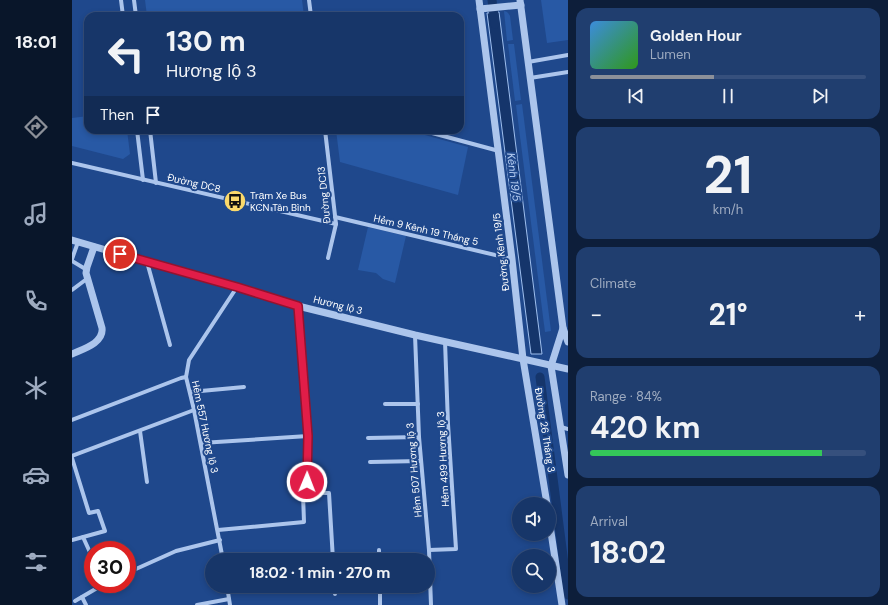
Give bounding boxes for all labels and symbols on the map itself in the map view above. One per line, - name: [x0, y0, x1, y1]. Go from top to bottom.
- water label: Kênh 19/5: [504, 152, 524, 202]
- street label: Đường DC13: [315, 166, 333, 224]
- street label: Đường DC8: [166, 171, 222, 195]
- bus stop icon: Trạm Xe Bus KCN Tân Bình: [222, 188, 248, 214]
- place label: Trạm Xe Bus KCN Tân Bình: [250, 189, 311, 214]
- street label: Hẻm 9 Kênh 19 Tháng 5: [372, 212, 480, 248]
- street label: Đường Kênh 19/5: [490, 212, 512, 292]
- pin: [103, 237, 137, 271]
- street label: Hương lộ 3: [312, 293, 364, 317]
- street label: Hẻm 557 Hương lộ 3: [189, 379, 221, 475]
- street label: Đường 26 Tháng 3: [532, 387, 558, 473]
- street label: Hẻm 499 Hương lộ 3: [434, 411, 452, 507]
- street label: Hẻm 507 Hương lộ 3: [403, 422, 425, 518]
- position arrow: [286, 461, 328, 503]
- speed limit sign: 30: [84, 541, 136, 593]

